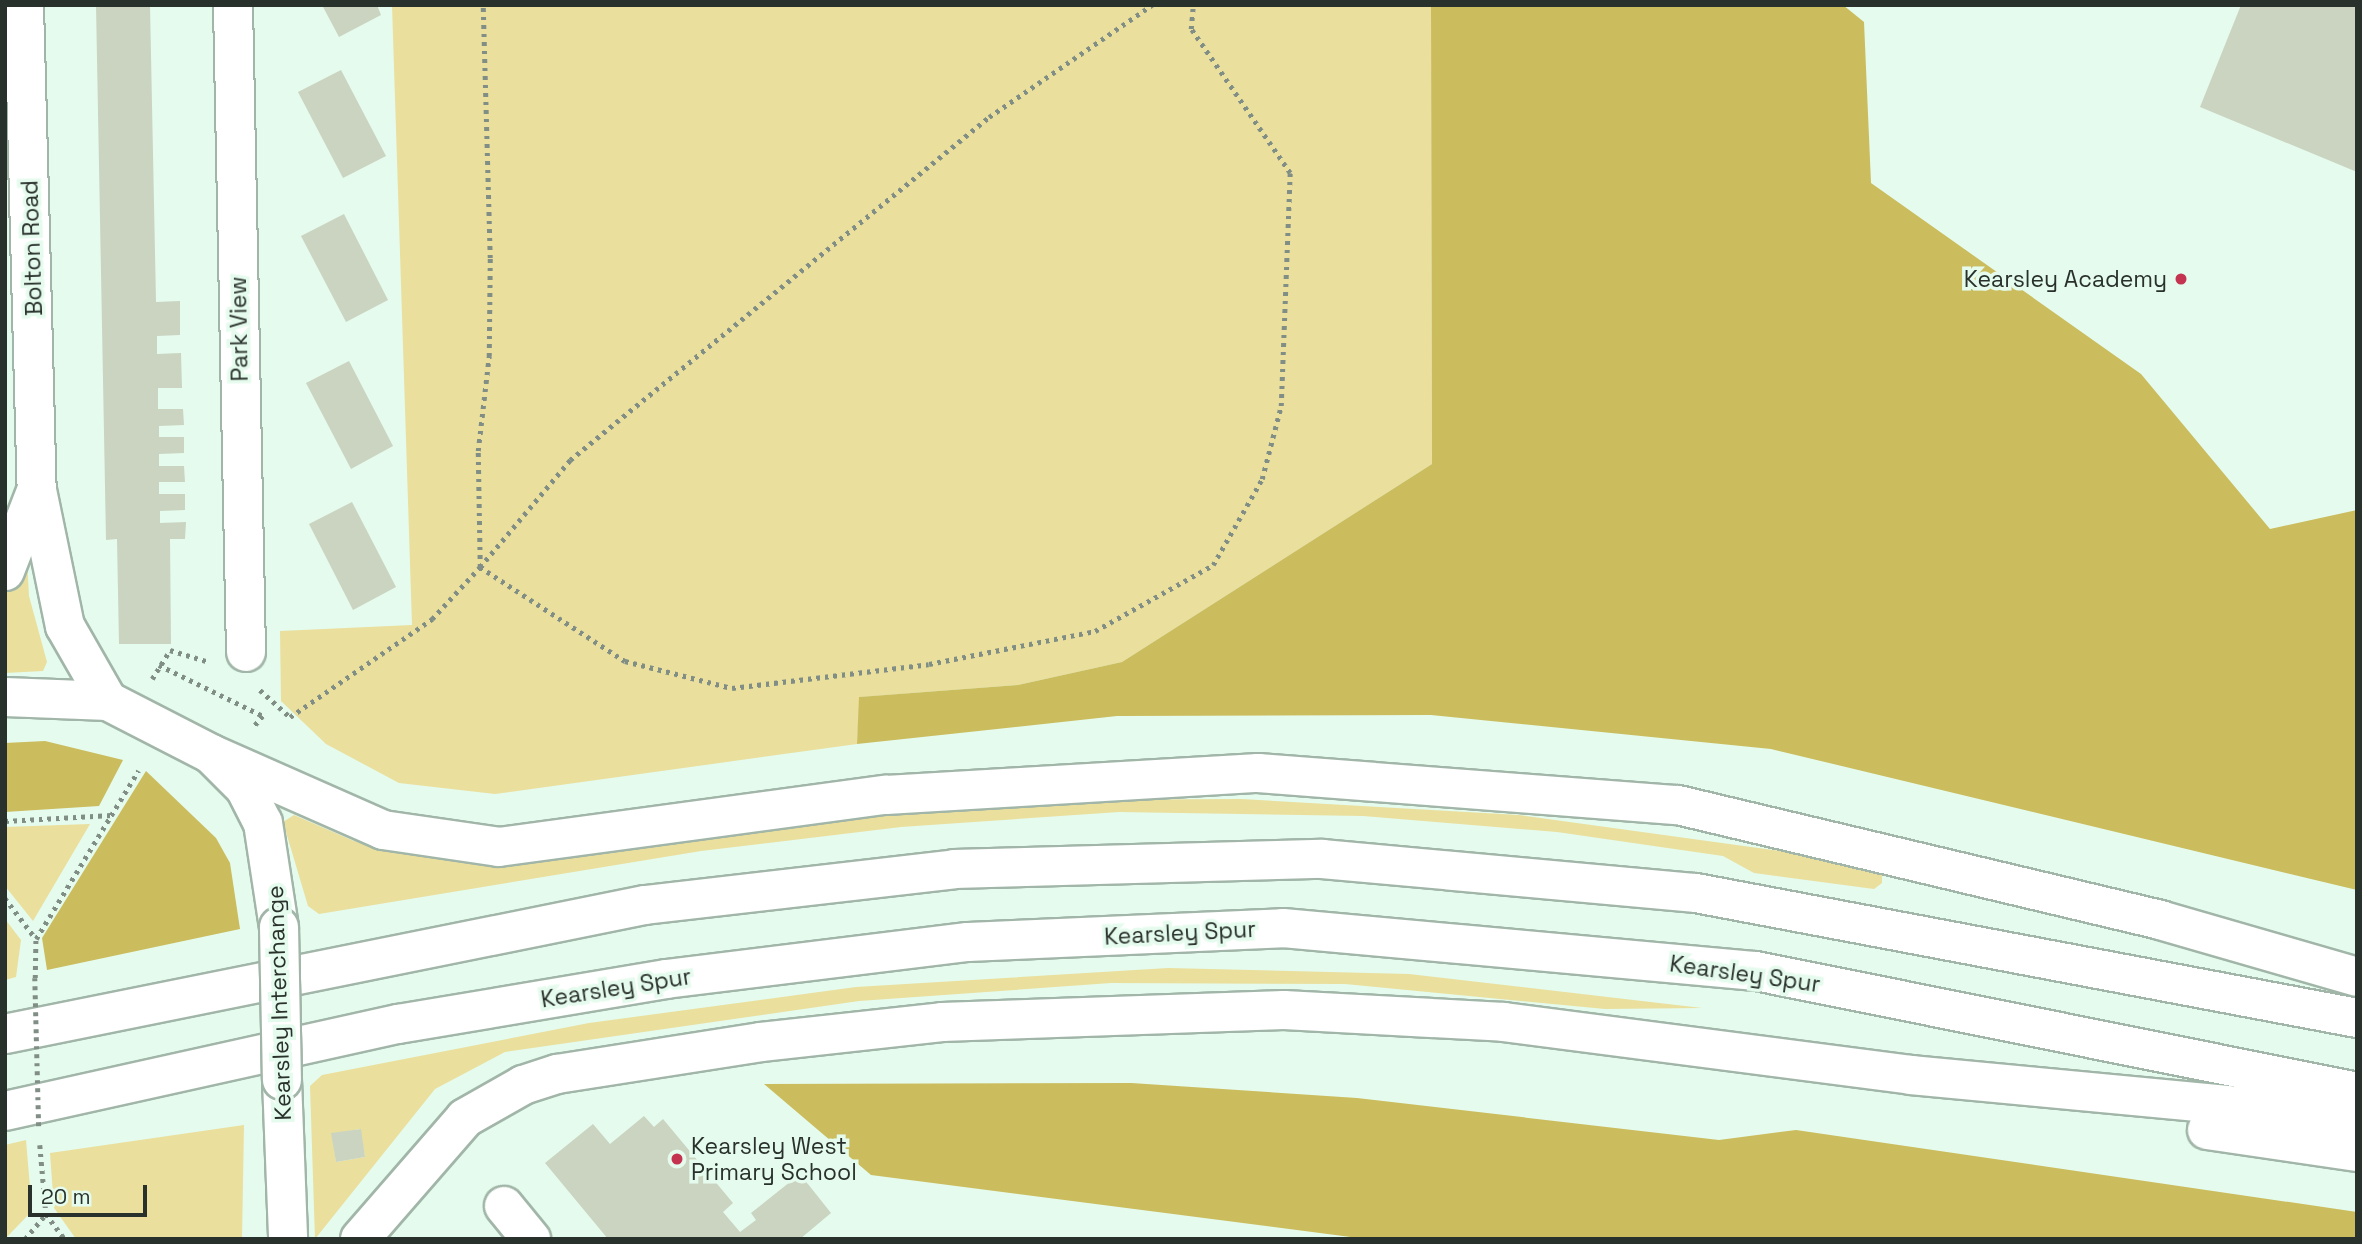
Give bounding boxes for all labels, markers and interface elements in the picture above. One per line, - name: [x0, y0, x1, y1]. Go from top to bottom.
- street label: Bolton Road: [16, 180, 48, 316]
- place label: Kearsley Academy: [1964, 265, 2167, 293]
- marker: Kearsley Academy: [2173, 271, 2189, 287]
- street label: Park View: [224, 276, 254, 382]
- street label: Kearsley Interchange: [261, 885, 297, 1121]
- street label: Kearsley Spur: [1103, 915, 1257, 951]
- street label: Kearsley Spur: [1668, 950, 1822, 998]
- street label: Kearsley Spur: [539, 962, 693, 1014]
- place label: Kearsley West Primary School: [691, 1132, 857, 1186]
- marker: Kearsley West Primary School: [669, 1151, 685, 1167]
- scale bar: [32, 1170, 150, 1214]
- text: 20 m: [41, 1183, 91, 1210]

